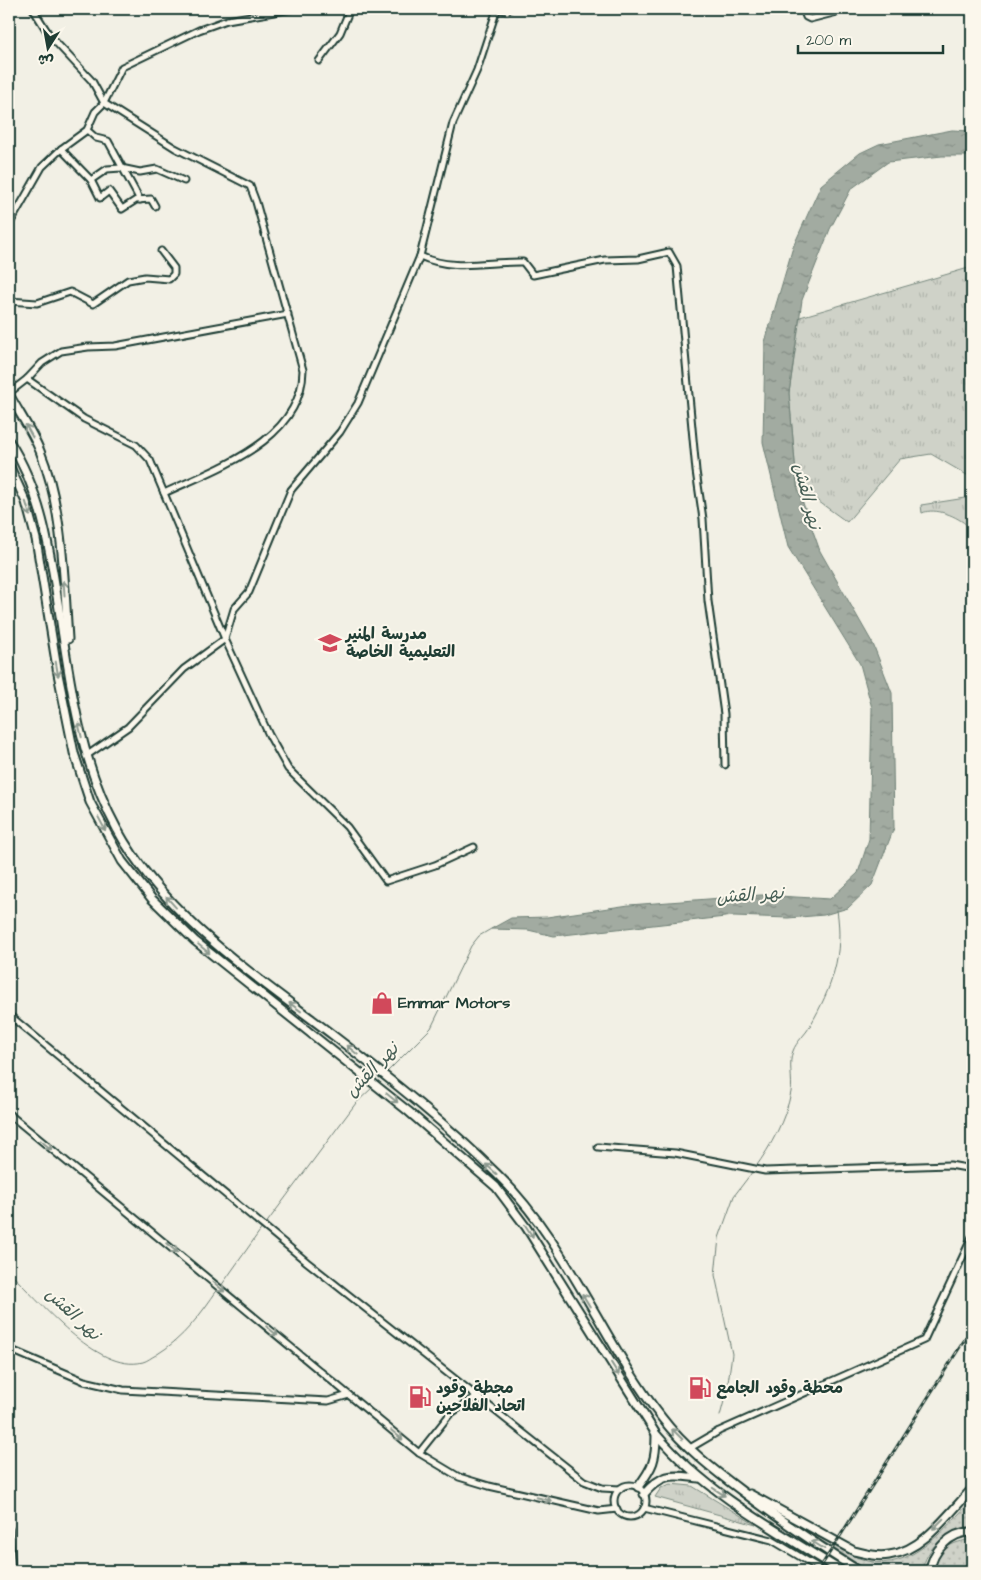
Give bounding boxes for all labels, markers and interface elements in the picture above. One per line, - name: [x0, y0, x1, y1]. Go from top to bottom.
- north arrow: [22, 22, 72, 72]
- scale bar: [798, 22, 944, 54]
- text: 200 m: [806, 30, 852, 51]
- text: ش: [36, 48, 55, 71]
- one-way arrow: [24, 425, 34, 439]
- water label: نهر القش: [787, 460, 828, 534]
- one-way arrow: [23, 501, 33, 517]
- one-way arrow: [60, 581, 69, 597]
- place label: مدرسة المنير التعليمية الخاصة: [344, 623, 455, 663]
- school or university icon: مدرسة المنير التعليمية الخاصة: [317, 630, 343, 656]
- one-way arrow: [53, 661, 63, 677]
- one-way arrow: [75, 722, 84, 738]
- one-way arrow: [98, 816, 107, 831]
- water label: نهر القش: [716, 880, 787, 910]
- one-way arrow: [166, 895, 177, 908]
- one-way arrow: [197, 943, 210, 954]
- shop icon: Emmar Motors: [369, 990, 395, 1016]
- place label: Emmar Motors: [398, 992, 510, 1014]
- one-way arrow: [288, 1002, 302, 1012]
- water label: نهر القش: [340, 1035, 406, 1103]
- one-way arrow: [346, 1045, 359, 1056]
- one-way arrow: [385, 1093, 398, 1104]
- one-way arrow: [40, 1139, 53, 1150]
- one-way arrow: [485, 1163, 498, 1174]
- one-way arrow: [524, 1224, 534, 1238]
- one-way arrow: [165, 1242, 178, 1253]
- one-way arrow: [212, 1281, 225, 1293]
- water label: نهر القش: [40, 1282, 108, 1348]
- one-way arrow: [581, 1293, 591, 1307]
- one-way arrow: [265, 1326, 278, 1337]
- one-way arrow: [610, 1362, 620, 1376]
- fuel station icon: محطة وقود الجامع: [687, 1375, 713, 1401]
- place label: مجطة وقود اتحاد الفلاحين: [436, 1377, 525, 1417]
- place label: محطة وقود الجامع: [716, 1377, 843, 1399]
- fuel station icon: مجطة وقود اتحاد الفلاحين: [407, 1384, 433, 1410]
- one-way arrow: [671, 1428, 683, 1441]
- one-way arrow: [390, 1429, 403, 1440]
- one-way arrow: [711, 1487, 725, 1497]
- one-way arrow: [535, 1495, 551, 1504]
- one-way arrow: [932, 1518, 944, 1530]
- one-way arrow: [811, 1540, 825, 1550]

